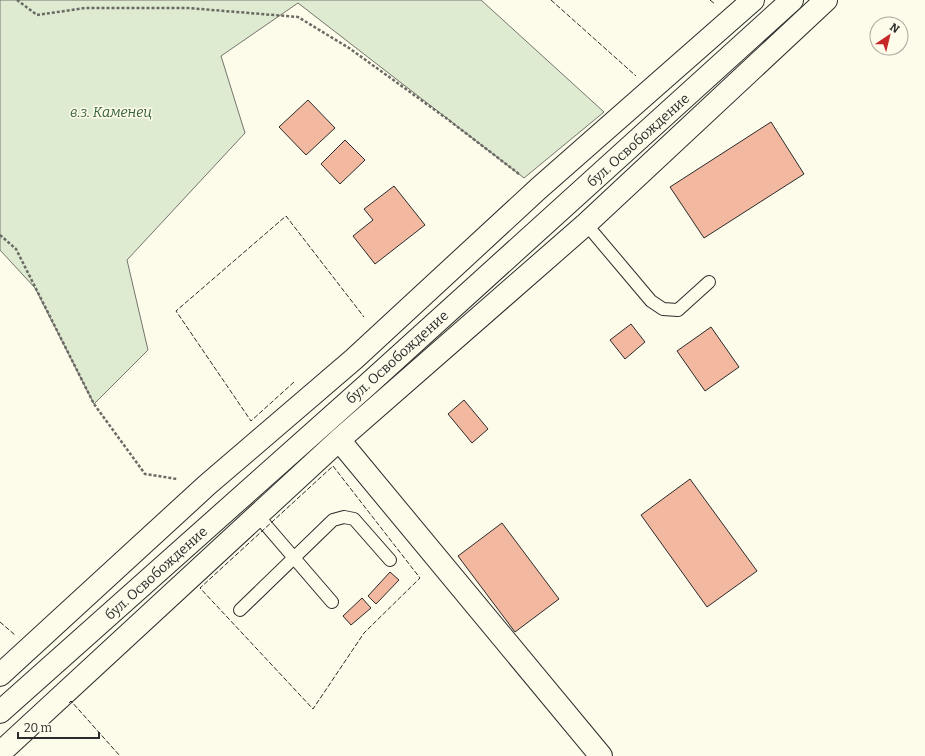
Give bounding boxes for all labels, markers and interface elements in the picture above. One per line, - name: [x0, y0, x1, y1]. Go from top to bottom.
- north arrow: [869, 16, 909, 56]
- text: N: [887, 20, 902, 36]
- street label: бул. Освобождение: [584, 90, 693, 191]
- park label: в.з. Каменец: [70, 104, 152, 121]
- street label: бул. Освобождение: [343, 307, 452, 408]
- street label: бул. Освобождение: [102, 523, 211, 624]
- scale bar: [18, 714, 99, 740]
- text: 20 m: [24, 721, 53, 735]

